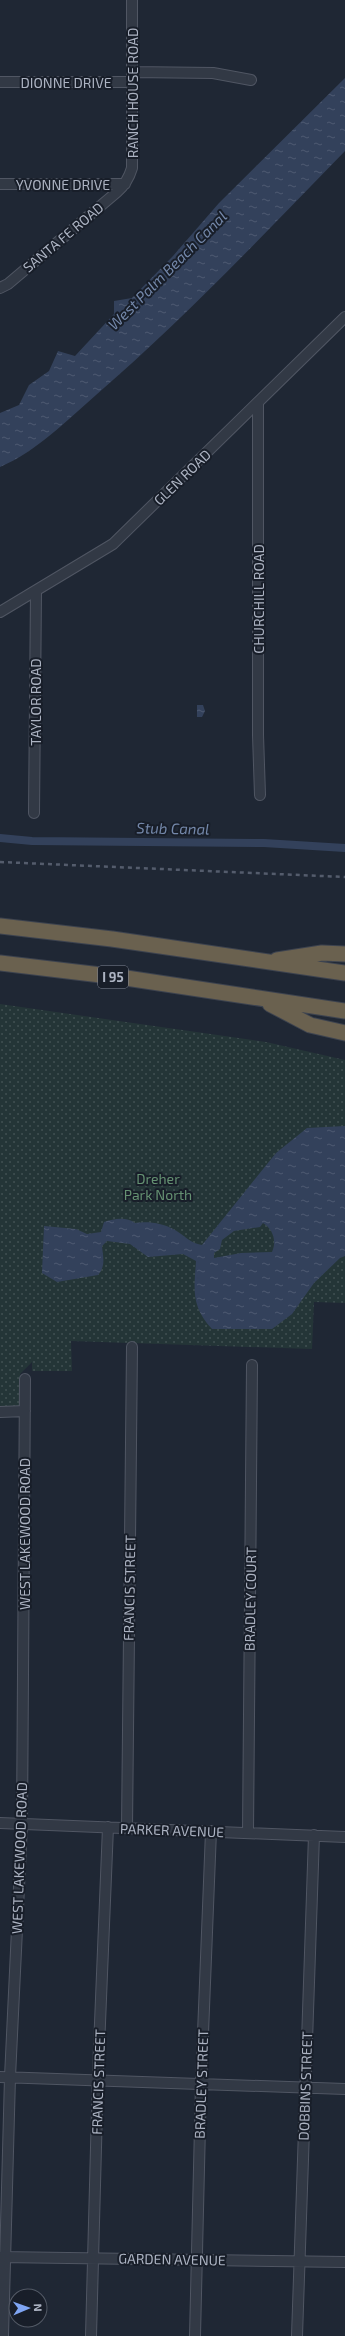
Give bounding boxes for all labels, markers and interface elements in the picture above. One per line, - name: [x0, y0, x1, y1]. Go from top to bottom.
- street label: RANCH HOUSE ROAD: [124, 28, 141, 158]
- street label: DIONNE DRIVE: [21, 74, 112, 91]
- street label: YVONNE DRIVE: [16, 176, 110, 193]
- street label: SANTA FE ROAD: [19, 198, 107, 276]
- water label: West Palm Beach Canal: [104, 207, 230, 333]
- street label: GLEN ROAD: [150, 446, 214, 508]
- street label: CHURCHILL ROAD: [250, 544, 267, 654]
- street label: TAYLOR ROAD: [27, 658, 44, 746]
- water label: Stub Canal: [136, 818, 210, 838]
- road number: I 95: [98, 966, 128, 988]
- park label: Dreher Park North: [124, 1170, 192, 1203]
- street label: WEST LAKEWOOD ROAD: [16, 1458, 33, 1610]
- street label: FRANCIS STREET: [120, 1535, 138, 1641]
- street label: BRADLEY COURT: [241, 1547, 259, 1651]
- street label: WEST LAKEWOOD ROAD: [8, 1782, 30, 1934]
- street label: PARKER AVENUE: [120, 1820, 225, 1840]
- street label: FRANCIS STREET: [88, 2029, 108, 2135]
- street label: BRADLEY STREET: [191, 2029, 211, 2139]
- street label: DOBBINS STREET: [295, 2031, 315, 2141]
- street label: GARDEN AVENUE: [118, 2250, 226, 2268]
- north arrow: [8, 2288, 48, 2328]
- text: N: [32, 2303, 45, 2312]

